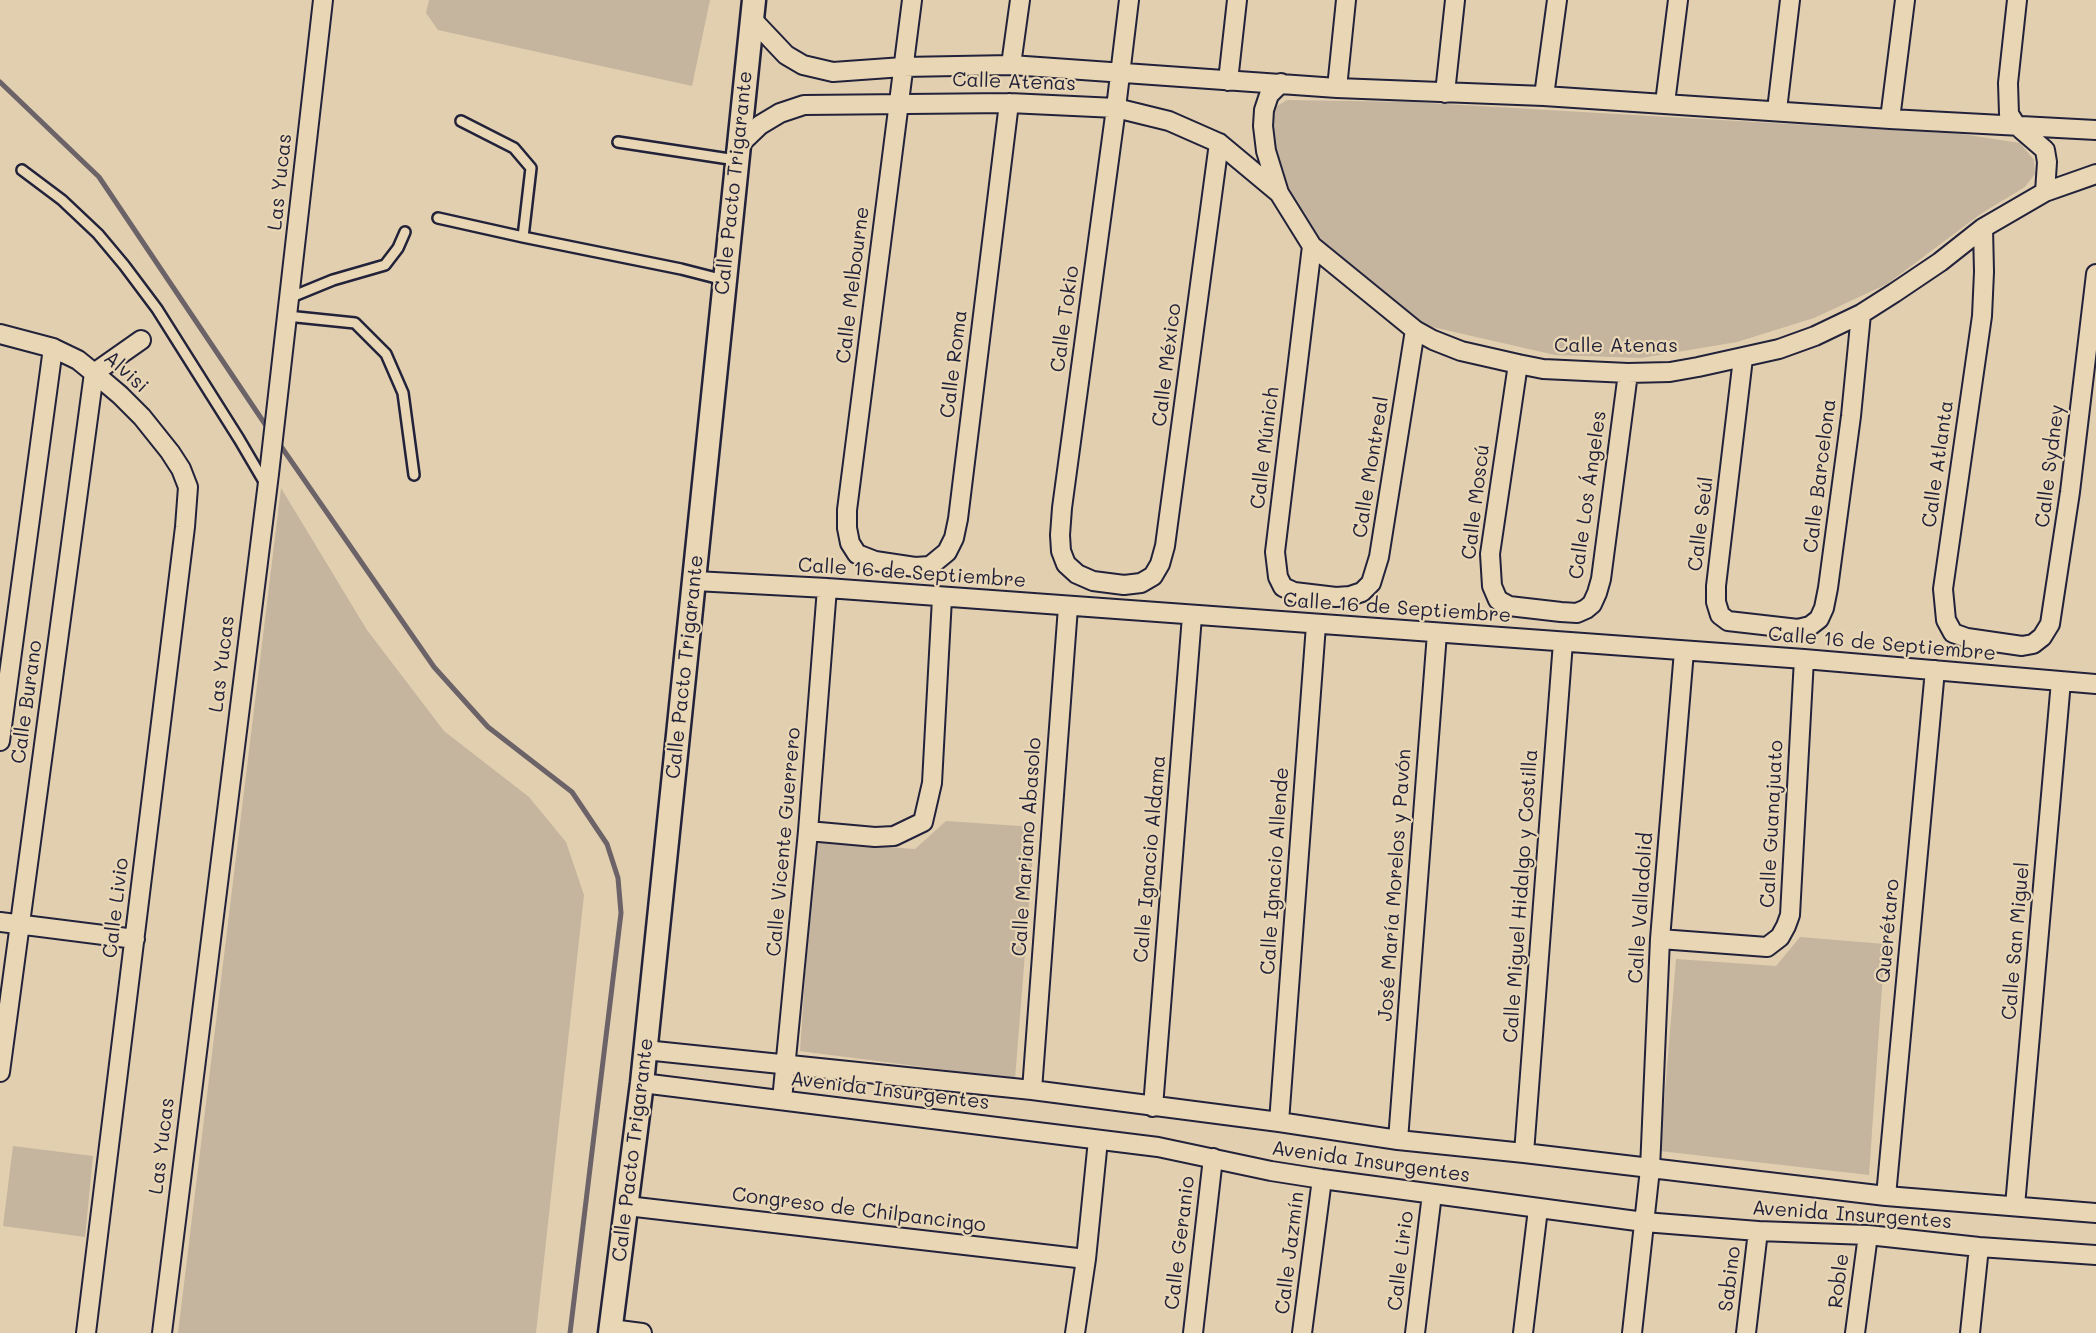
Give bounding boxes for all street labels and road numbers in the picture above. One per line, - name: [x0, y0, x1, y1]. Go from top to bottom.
- street label: Calle Atenas: [952, 68, 1076, 96]
- street label: Calle Pacto Trigarante: [710, 70, 758, 296]
- street label: Las Yucas: [263, 132, 297, 232]
- street label: Calle Melbourne: [831, 205, 875, 365]
- street label: Calle Tokio: [1046, 264, 1084, 374]
- street label: Calle México: [1148, 302, 1186, 428]
- street label: Calle Roma: [935, 309, 973, 419]
- street label: Calle Atenas: [1554, 334, 1678, 358]
- street label: Alvisi: [99, 346, 153, 398]
- street label: Calle Múnich: [1246, 386, 1284, 510]
- street label: Calle Montreal: [1348, 394, 1394, 540]
- street label: Calle Barcelona: [1799, 398, 1841, 554]
- street label: Calle Atlanta: [1917, 399, 1959, 529]
- street label: Calle Sydney: [2031, 403, 2069, 529]
- street label: Calle Los Ángeles: [1564, 409, 1612, 581]
- street label: Calle Moscú: [1457, 443, 1495, 561]
- street label: Calle Seúl: [1683, 475, 1719, 573]
- street label: Calle 16 de Septiembre: [797, 553, 1027, 593]
- street label: Calle Pacto Trigarante: [661, 554, 709, 780]
- street label: Calle 16 de Septiembre: [1282, 588, 1512, 628]
- street label: Las Yucas: [204, 614, 240, 714]
- street label: Calle 16 de Septiembre: [1767, 622, 1997, 666]
- street label: Calle Burano: [6, 639, 48, 765]
- street label: Calle Vicente Guerrero: [762, 726, 806, 958]
- street label: Calle Mariano Abasolo: [1007, 737, 1047, 957]
- street label: Calle Guanajuato: [1756, 739, 1788, 909]
- street label: José María Morelos y Pavón: [1374, 748, 1416, 1022]
- street label: Calle Miguel Hidalgo y Costilla: [1499, 748, 1543, 1044]
- street label: Calle Ignacio Aldama: [1129, 754, 1171, 964]
- street label: Calle Ignacio Allende: [1256, 766, 1294, 976]
- street label: Calle Valladolid: [1624, 831, 1658, 985]
- street label: Calle Livio: [98, 857, 134, 959]
- street label: Calle San Miguel: [1997, 861, 2035, 1021]
- street label: Querétaro: [1871, 878, 1905, 984]
- street label: Calle Pacto Trigarante: [607, 1037, 659, 1263]
- street label: Avenida Insurgentes: [789, 1067, 991, 1115]
- street label: Las Yucas: [144, 1096, 180, 1196]
- street label: Avenida Insurgentes: [1270, 1136, 1472, 1188]
- street label: Calle Geranio: [1160, 1175, 1200, 1311]
- street label: Congreso de Chilpancingo: [731, 1183, 987, 1237]
- street label: Calle Jazmín: [1271, 1190, 1309, 1316]
- street label: Avenida Insurgentes: [1751, 1196, 1953, 1234]
- street label: Calle Lirio: [1383, 1210, 1419, 1312]
- street label: Sabino: [1714, 1245, 1746, 1313]
- street label: Roble: [1824, 1252, 1854, 1310]

